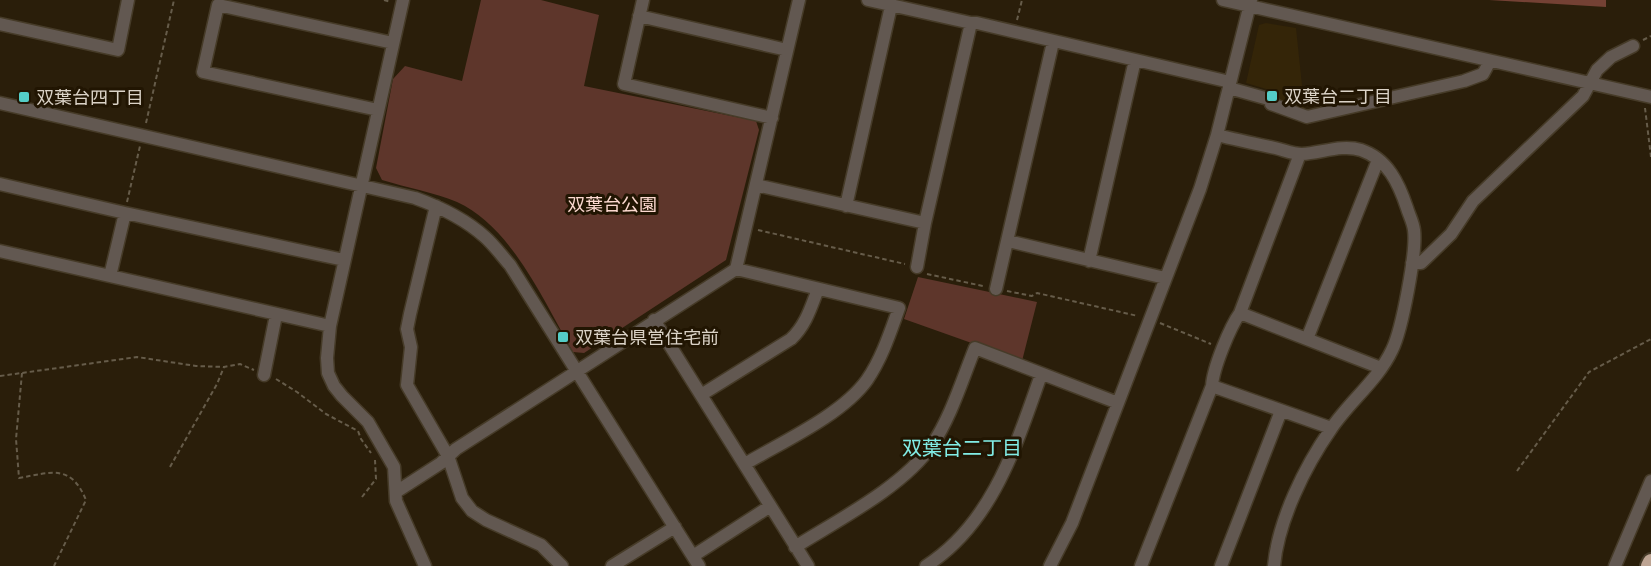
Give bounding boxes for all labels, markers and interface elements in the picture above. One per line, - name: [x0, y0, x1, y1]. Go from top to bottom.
- place label: 双葉台二丁目: [1284, 84, 1392, 109]
- place label: 双葉台四丁目: [36, 85, 144, 110]
- marker: 双葉台二丁目: [1265, 89, 1279, 103]
- marker: 双葉台四丁目: [17, 90, 31, 104]
- park label: 双葉台公園: [567, 192, 657, 217]
- place label: 双葉台県営住宅前: [575, 325, 719, 350]
- marker: 双葉台県営住宅前: [556, 330, 570, 344]
- district label: 双葉台二丁目: [902, 434, 1022, 462]

